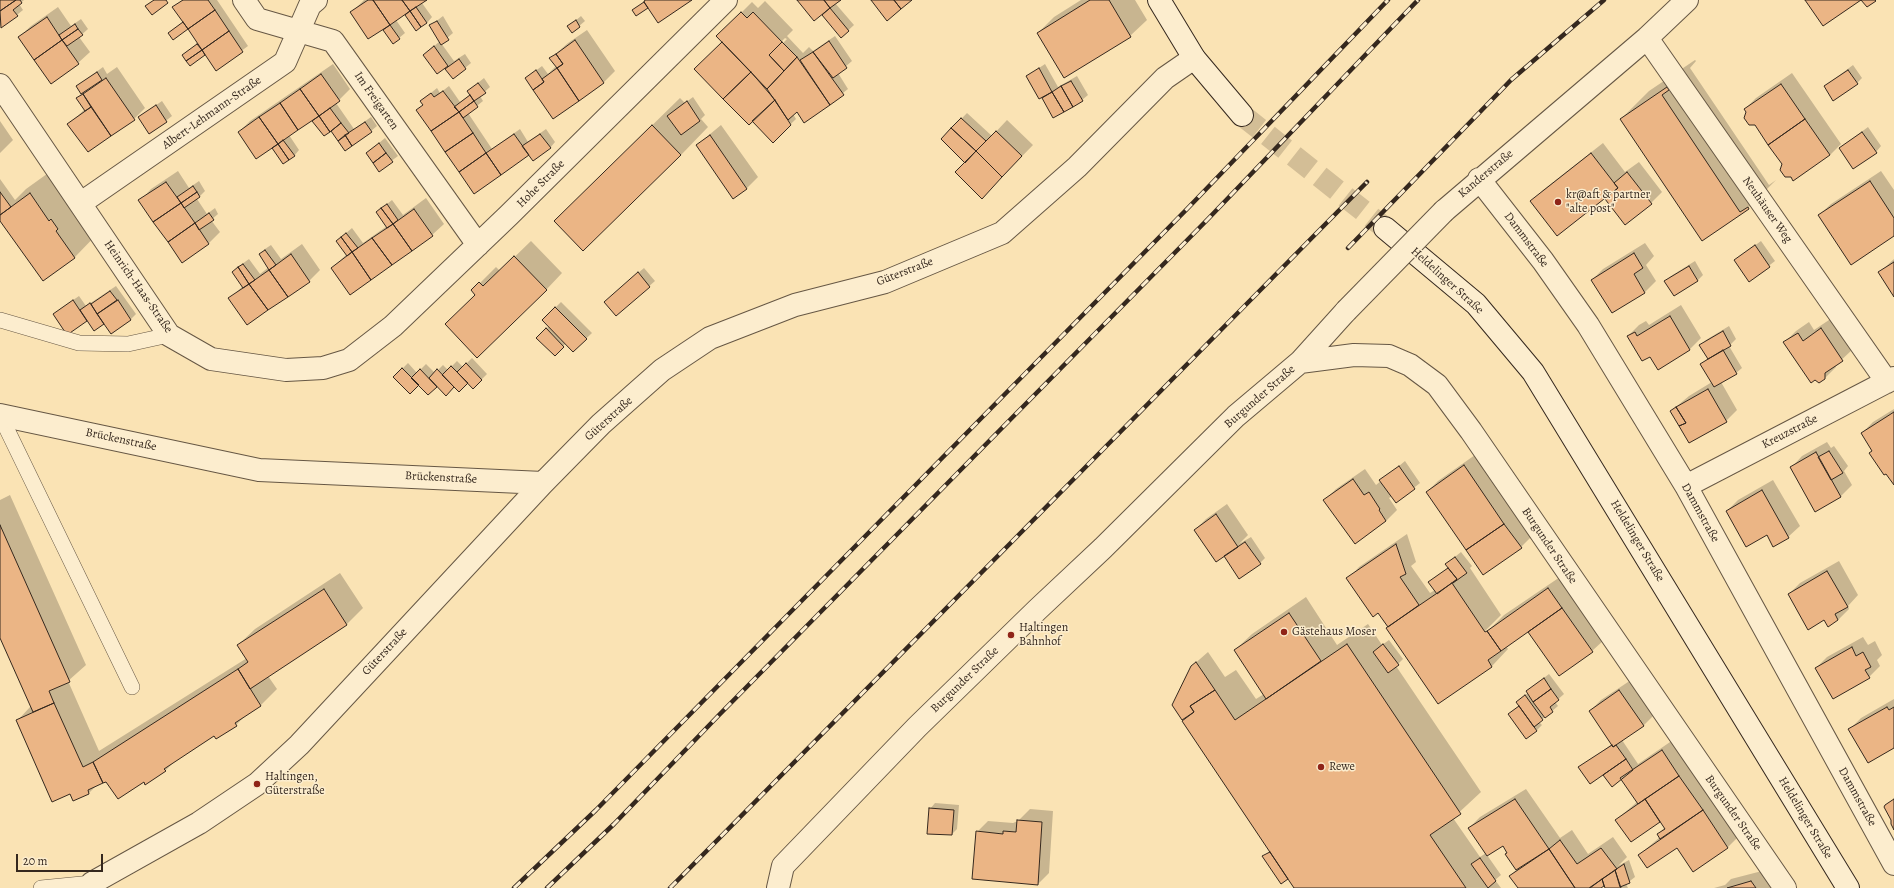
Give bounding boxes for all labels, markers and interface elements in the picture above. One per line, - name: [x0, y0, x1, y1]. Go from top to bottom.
- street label: Im Freigarten: [351, 69, 401, 133]
- street label: Albert-Lehmann-Straße: [160, 73, 264, 153]
- street label: Kanderstraße: [1456, 147, 1516, 201]
- street label: Hohe Straße: [514, 157, 568, 211]
- street label: Neuhäuser Weg: [1739, 174, 1795, 246]
- place label: kr@aft & partner "alte post": [1566, 188, 1650, 216]
- marker: kr@aft & partner "alte post": [1553, 197, 1563, 207]
- street label: Dammstraße: [1501, 210, 1551, 270]
- street label: Heinrich-Haas-Straße: [101, 238, 175, 336]
- street label: Heldelinger Straße: [1408, 245, 1486, 317]
- street label: Güterstraße: [875, 255, 935, 289]
- street label: Burgunder Straße: [1222, 362, 1298, 432]
- street label: Güterstraße: [582, 394, 636, 444]
- street label: Kreuzstraße: [1760, 412, 1820, 452]
- street label: Brückenstraße: [84, 425, 158, 455]
- street label: Brückenstraße: [405, 469, 477, 487]
- street label: Dammstraße: [1678, 481, 1722, 545]
- street label: Heldelinger Straße: [1607, 497, 1667, 585]
- street label: Burgunder Straße: [1518, 505, 1580, 587]
- place label: Haltingen Bahnhof: [1019, 621, 1068, 649]
- street label: Güterstraße: [359, 625, 411, 679]
- place label: Gästehaus Moser: [1292, 625, 1376, 639]
- marker: Gästehaus Moser: [1279, 627, 1289, 637]
- marker: Haltingen Bahnhof: [1006, 630, 1016, 640]
- street label: Burgunder Straße: [928, 644, 1002, 716]
- place label: Rewe: [1329, 760, 1355, 774]
- marker: Rewe: [1316, 762, 1326, 772]
- street label: Dammstraße: [1835, 765, 1879, 829]
- place label: Haltingen, Güterstraße: [265, 770, 325, 798]
- street label: Burgunder Straße: [1702, 772, 1764, 854]
- street label: Heldelinger Straße: [1775, 774, 1835, 862]
- marker: Haltingen, Güterstraße: [252, 779, 262, 789]
- scale bar: [18, 846, 105, 872]
- text: 20 m: [23, 853, 47, 869]

